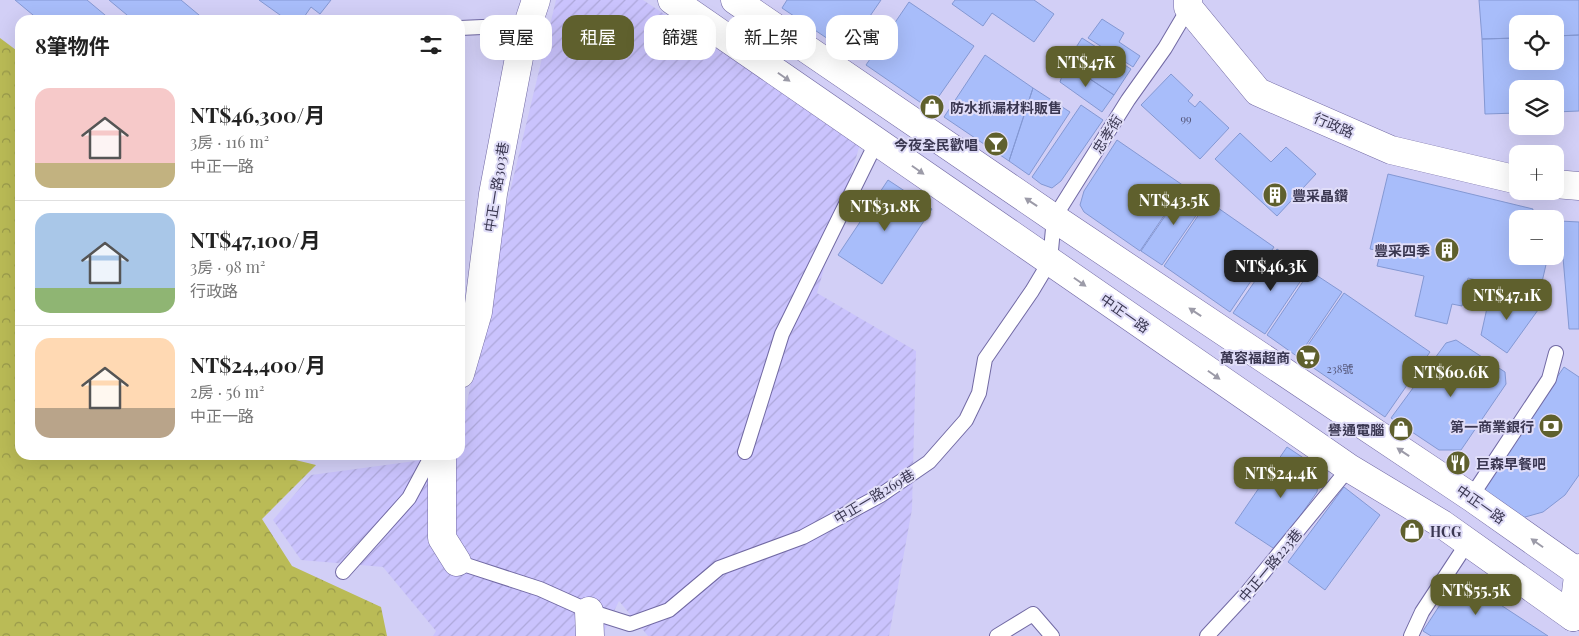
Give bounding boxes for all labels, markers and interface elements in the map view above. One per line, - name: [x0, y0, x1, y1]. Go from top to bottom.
- chip: 買屋: [480, 15, 552, 60]
- chip: 租屋: [562, 15, 634, 60]
- chip: 篩選: [644, 15, 716, 60]
- chip: 新上架: [726, 15, 816, 60]
- chip: 公寓: [826, 15, 898, 60]
- map controls: [1509, 15, 1564, 265]
- button: locate: [1509, 15, 1564, 70]
- text: 8筆物件: [35, 31, 110, 59]
- icon: filters: [417, 31, 445, 59]
- pin: NT$47K: [1045, 46, 1127, 88]
- text: NT$47K: [1057, 51, 1115, 72]
- one-way arrow: [778, 72, 791, 82]
- button: layers: [1509, 80, 1564, 135]
- shop icon: 防水抓漏材料販售: [919, 94, 945, 120]
- place label: 防水抓漏材料販售: [950, 98, 1062, 117]
- text: NT$46,300/月: [190, 100, 325, 128]
- icon: home: [75, 108, 135, 168]
- street label: 行政路: [1311, 108, 1357, 142]
- street label: 忠孝街: [1088, 111, 1126, 157]
- house number: 99: [1180, 111, 1192, 126]
- text: 3房 · 116 m²: [190, 131, 269, 152]
- bar icon: 今夜全民歡唱: [983, 131, 1009, 157]
- place label: 今夜全民歡唱: [894, 135, 978, 154]
- street label: 中正一路303巷: [479, 141, 513, 233]
- button: +: [1509, 145, 1564, 200]
- text: 中正一路: [190, 155, 254, 176]
- one-way arrow: [911, 165, 925, 175]
- building icon: 豐采晶鑽: [1262, 182, 1288, 208]
- pin: NT$43.5K: [1122, 184, 1226, 226]
- place label: 豐采晶鑽: [1292, 186, 1348, 205]
- text: NT$43.5K: [1139, 189, 1209, 210]
- pin: NT$31.8K: [833, 190, 937, 232]
- text: NT$31.8K: [850, 195, 920, 216]
- one-way arrow: [1025, 197, 1038, 207]
- button: −: [1509, 210, 1564, 265]
- text: NT$47,100/月: [190, 225, 320, 253]
- icon: home: [75, 233, 135, 293]
- building icon: 豐采四季: [1434, 237, 1460, 263]
- place label: 豐采四季: [1374, 241, 1430, 260]
- pin: NT$46.3K: [1219, 250, 1323, 292]
- text: NT$46.3K: [1235, 255, 1307, 276]
- text: 3房 · 98 m²: [190, 256, 265, 277]
- one-way arrow: [1074, 277, 1087, 287]
- pin: NT$47.1K: [1455, 278, 1559, 321]
- text: 行政路: [190, 280, 238, 301]
- text: NT$47.1K: [1473, 284, 1541, 305]
- street label: 中正一路: [1097, 289, 1153, 337]
- one-way arrow: [1188, 307, 1202, 317]
- supermarket icon: 萬容福超商: [1295, 344, 1321, 370]
- place label: 萬容福超商: [1220, 348, 1290, 367]
- text: NT$24,400/月: [190, 350, 326, 378]
- pin: NT$60.6K: [1399, 356, 1503, 398]
- icon: home: [75, 358, 135, 418]
- house number: 238號: [1327, 361, 1353, 376]
- text: NT$60.6K: [1413, 361, 1489, 382]
- one-way arrow: [1207, 370, 1221, 380]
- text: 2房 · 56 m²: [190, 381, 264, 402]
- text: 中正一路: [190, 405, 254, 426]
- bank icon: 第一商業銀行: [1538, 413, 1564, 439]
- shop icon: 譽通電腦: [1388, 416, 1414, 442]
- place label: 第一商業銀行: [1450, 417, 1534, 436]
- place label: 譽通電腦: [1327, 420, 1384, 439]
- one-way arrow: [1396, 447, 1410, 456]
- restaurant icon: 巨森早餐吧: [1445, 450, 1471, 476]
- place label: 巨森早餐吧: [1476, 454, 1546, 473]
- pin: NT$24.4K: [1229, 456, 1333, 499]
- text: NT$24.4K: [1245, 462, 1317, 483]
- street label: 中正一路269巷: [830, 464, 918, 528]
- street label: 中正一路: [1453, 480, 1509, 528]
- shop icon: HCG: [1399, 518, 1425, 544]
- place label: HCG: [1430, 522, 1461, 541]
- street label: 中正一路223巷: [1234, 525, 1306, 605]
- one-way arrow: [1530, 538, 1544, 548]
- pin: NT$55.5K: [1424, 574, 1528, 616]
- text: NT$55.5K: [1442, 579, 1510, 600]

